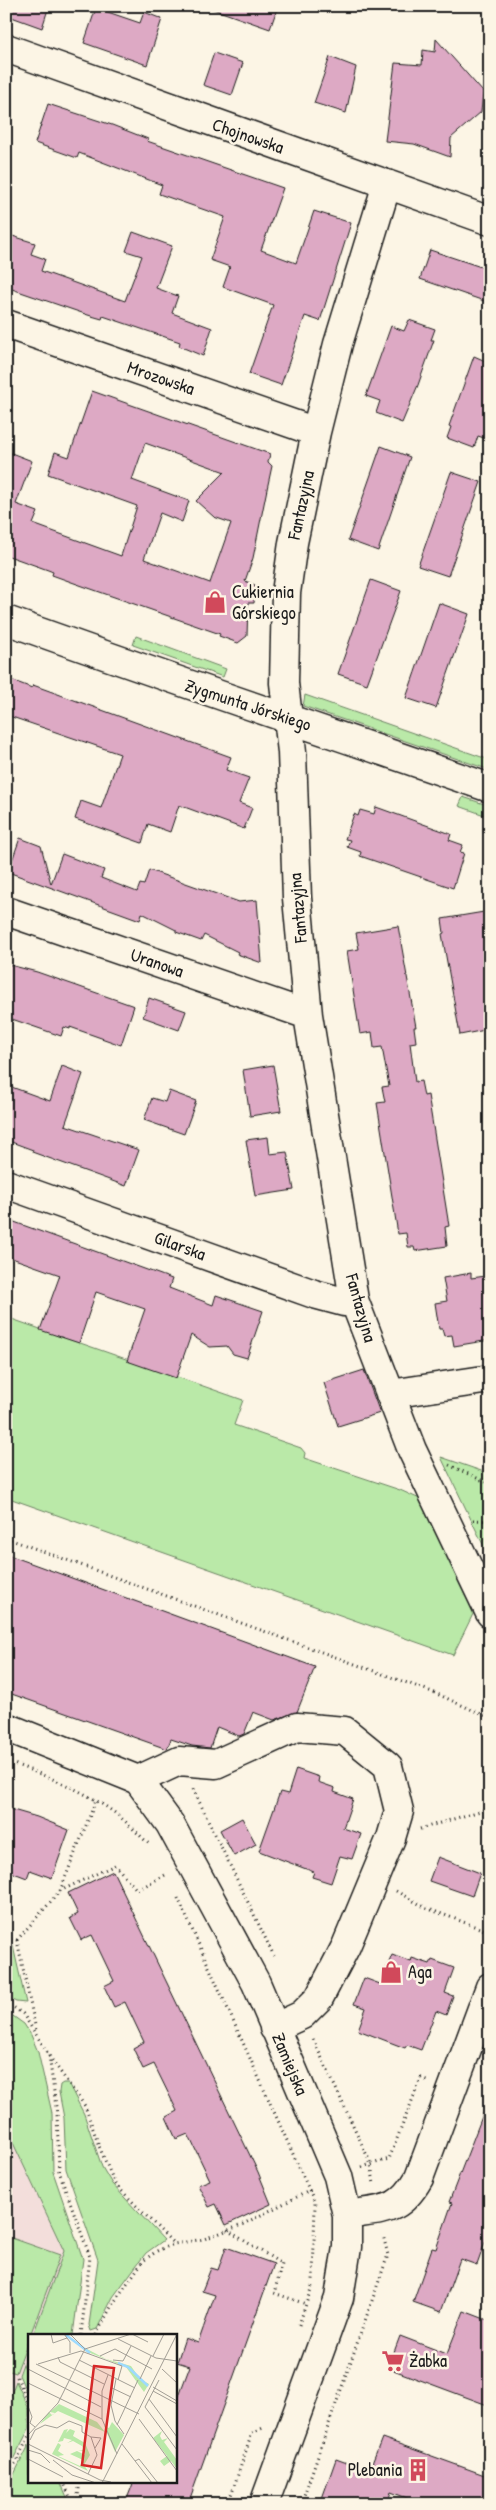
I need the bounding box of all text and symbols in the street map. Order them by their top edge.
street label: Chojnowska [209,112,287,159]
street label: Mrozowska [124,354,198,401]
street label: Fantazyjna [281,468,320,543]
place label: Cukiernia Górskiego [232,579,296,625]
shop icon: Cukiernia Górskiego [202,589,228,615]
street label: Zygmunta Jórskiego [182,672,315,737]
street label: Fantazyjna [282,872,313,945]
street label: Uranowa [127,942,187,983]
street label: Gilarska [151,1225,209,1266]
street label: Fantazyjna [340,1270,383,1345]
shop icon: Aga [378,1959,404,1985]
place label: Aga [408,1959,432,1984]
street label: Zamiejska [266,2029,315,2099]
inset map [28,2334,176,2482]
supermarket icon: Żabka [380,2348,406,2374]
place label: Żabka [409,2348,447,2373]
place label: Plebania [348,2457,402,2482]
building icon: Plebania [405,2457,431,2483]

